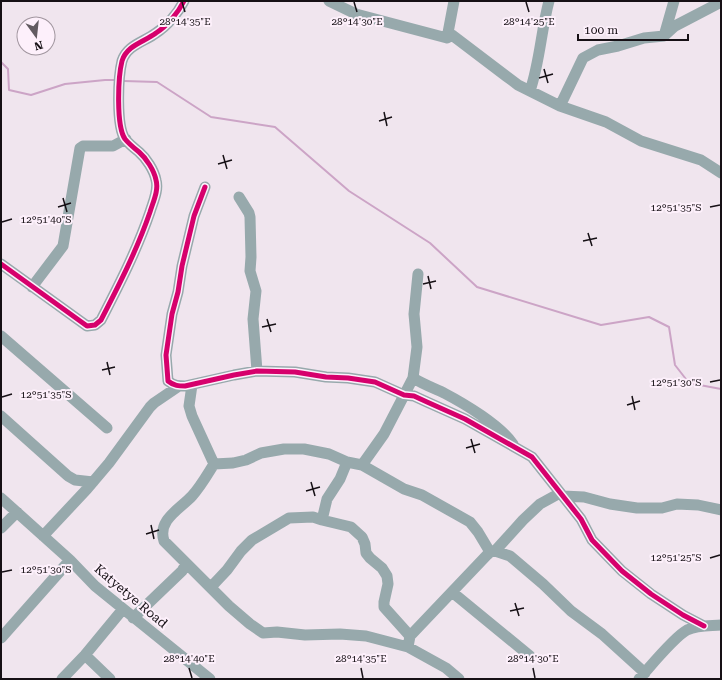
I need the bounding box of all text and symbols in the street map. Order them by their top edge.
north arrow [16,16,56,56]
text: 28°14'35"E [159,16,211,27]
text: 28°14'30"E [331,16,383,27]
text: 28°14'25"E [503,16,555,27]
scale bar [578,16,688,42]
text: 100 m [584,23,618,37]
text: N [32,38,44,53]
text: 12°51'35"S [651,202,701,213]
text: 12°51'40"S [21,214,71,225]
text: 12°51'30"S [651,377,701,388]
text: 12°51'35"S [21,389,71,400]
text: 12°51'25"S [651,552,701,563]
street label: Katyetye Road [92,561,171,631]
text: 12°51'30"S [21,564,71,575]
text: 28°14'40"E [163,653,215,664]
text: 28°14'35"E [335,653,387,664]
text: 28°14'30"E [507,653,559,664]

